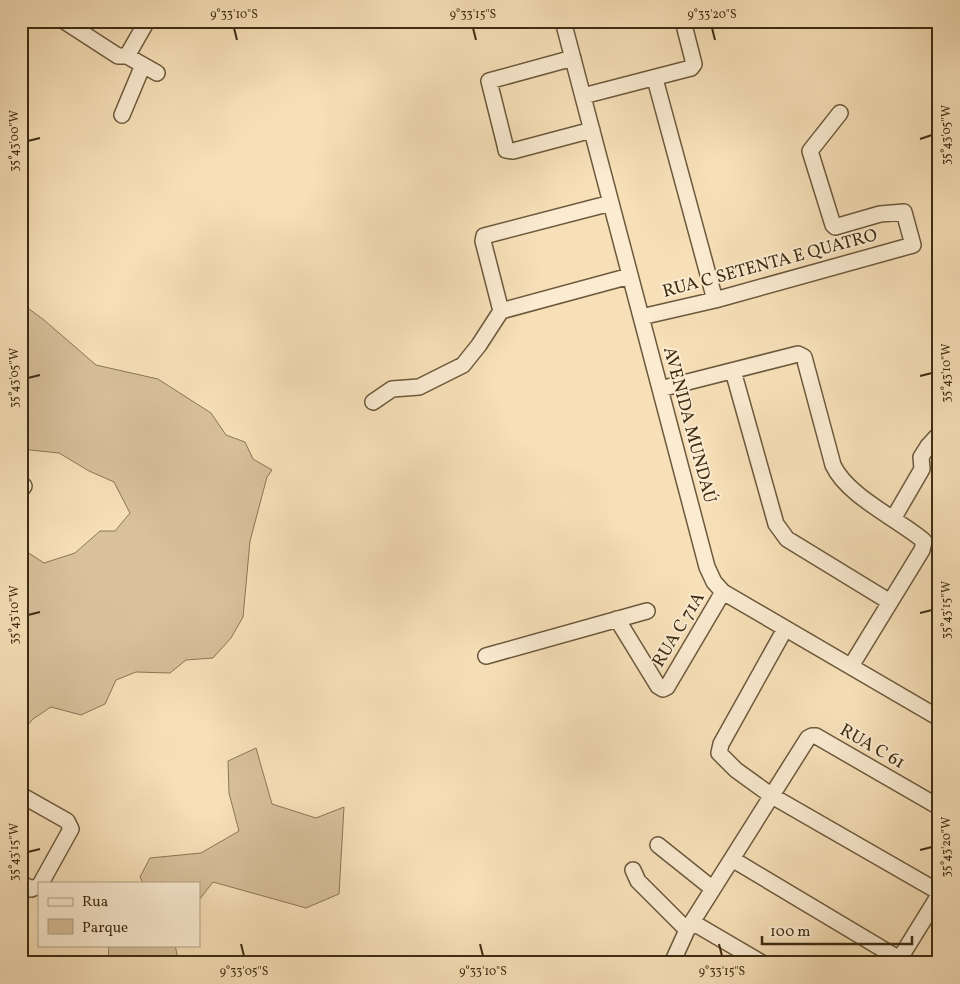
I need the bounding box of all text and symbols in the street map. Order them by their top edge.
text: 9°33'10"S [210,7,258,23]
text: 9°33'15"S [450,7,496,23]
text: 9°33'20"S [687,7,737,23]
text: 35°43'05"W [939,105,955,165]
text: 35°43'00"W [7,110,23,172]
street label: RUA C SETENTA E QUATRO [660,223,880,305]
text: 35°43'10"W [939,343,955,403]
street label: AVENIDA MUNDAÚ [656,344,722,506]
text: 35°43'05"W [7,348,23,408]
text: 35°43'15"W [939,581,955,639]
text: 35°43'10"W [7,585,23,645]
street label: RUA C 71A [647,587,711,672]
street label: RUA C 61 [835,718,909,776]
text: 35°43'20"W [939,817,955,877]
text: 35°43'15"W [7,823,23,881]
legend [38,882,200,946]
text: Rua [82,892,108,913]
scale bar [762,914,912,946]
text: Parque [82,918,128,939]
text: 100 m [770,922,810,943]
text: 9°33'05"S [220,964,268,980]
text: 9°33'10"S [459,964,507,980]
text: 9°33'15"S [699,964,745,980]

